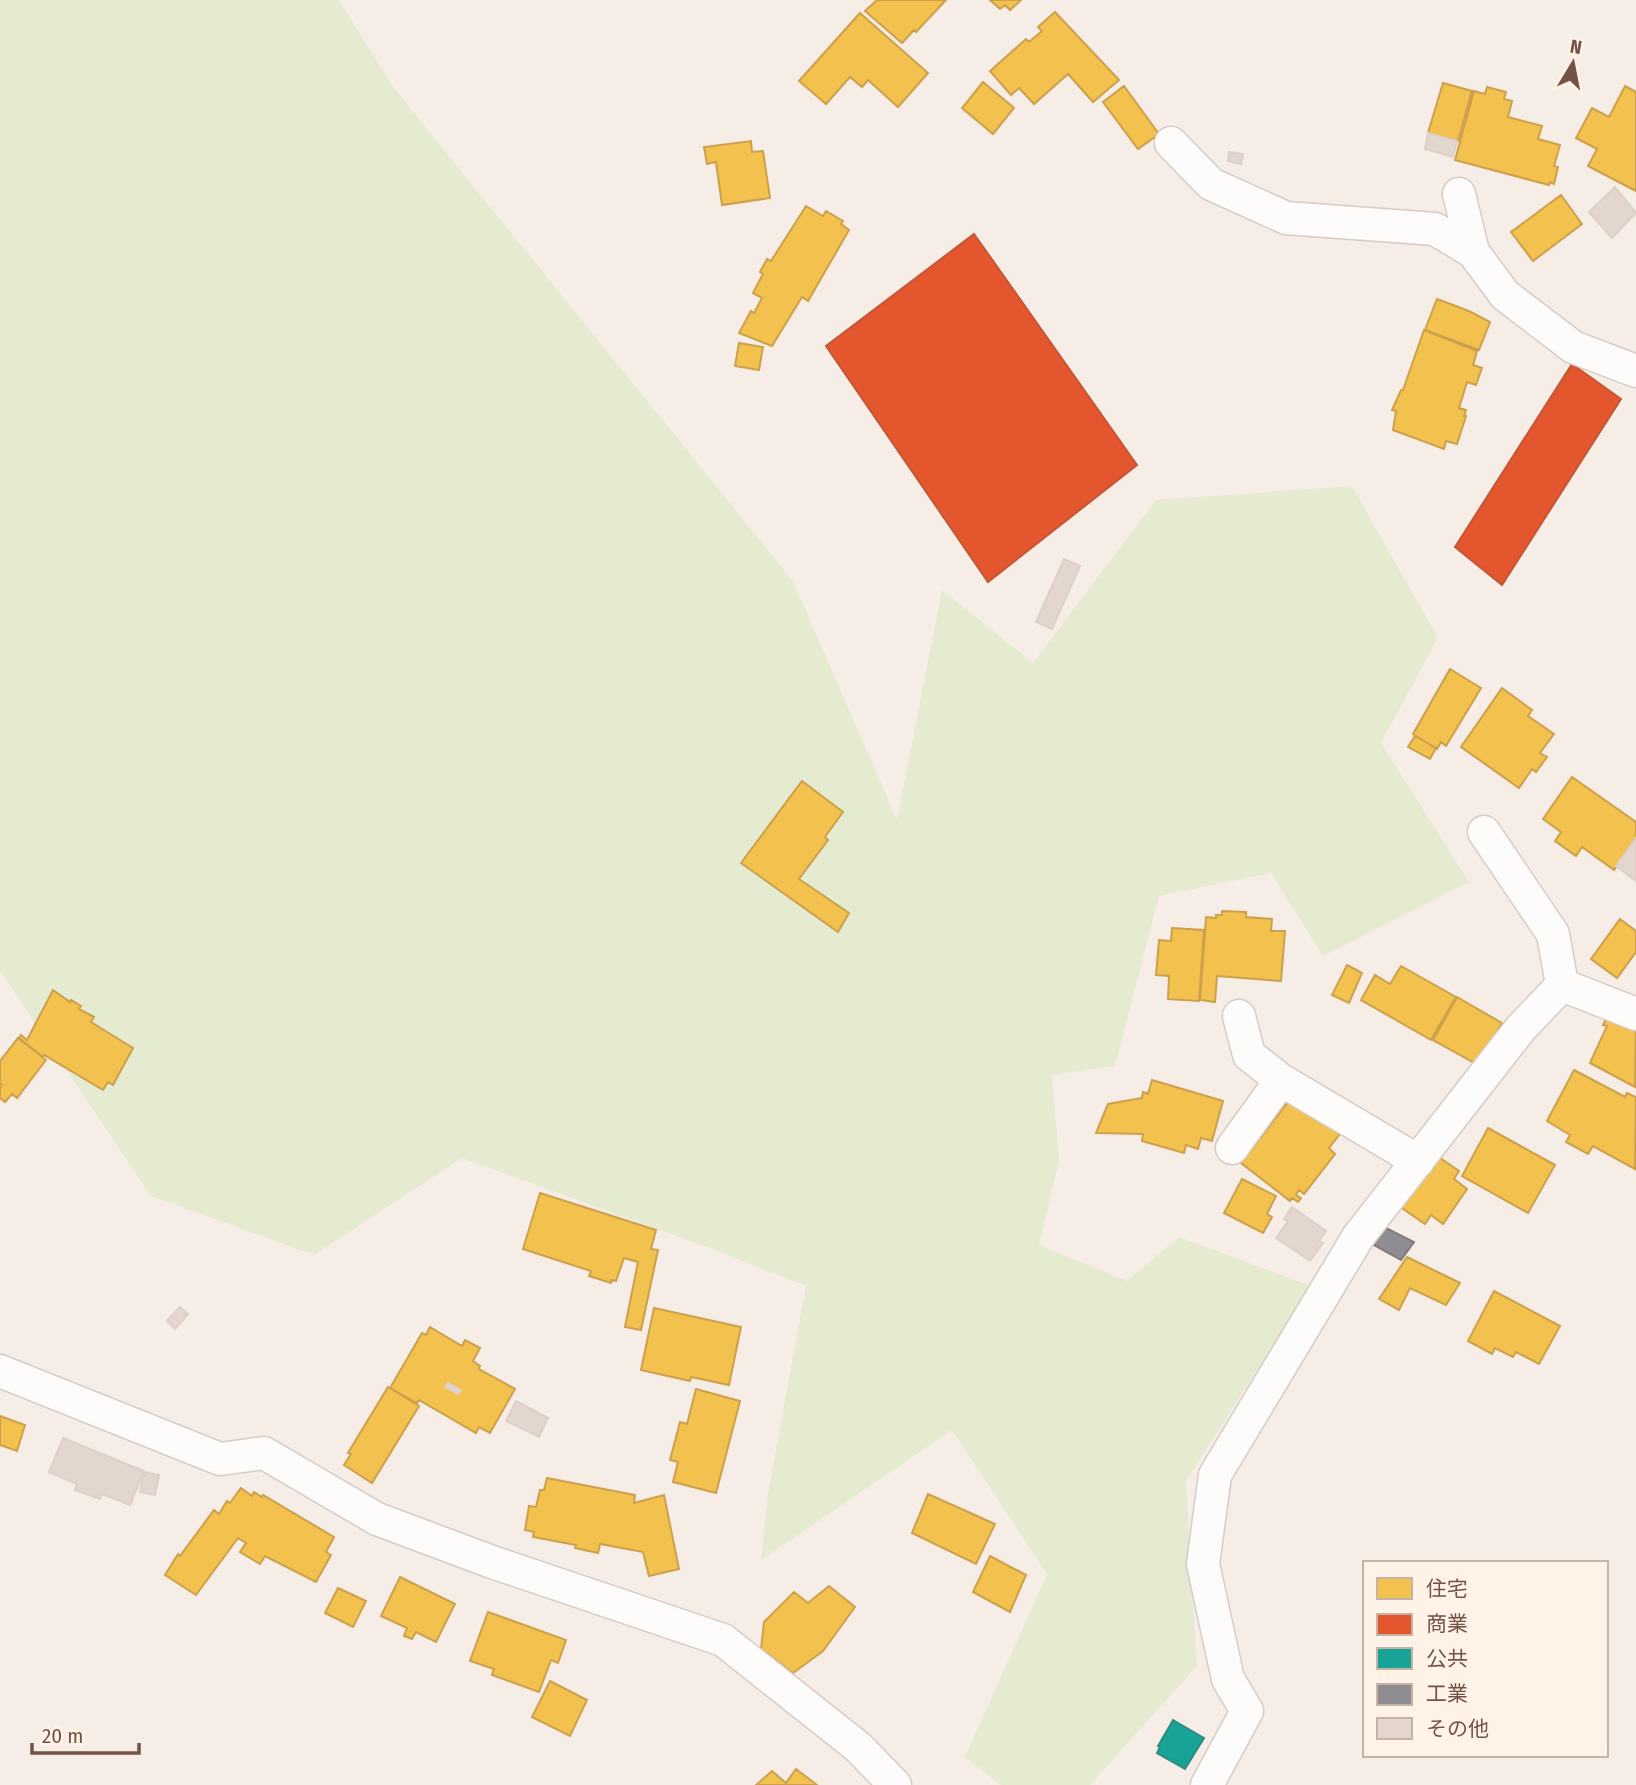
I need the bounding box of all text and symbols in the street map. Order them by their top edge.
north arrow [1538,28,1608,98]
text: N [1568,34,1583,59]
legend [1363,1561,1608,1757]
text: 住宅 [1426,1576,1468,1602]
text: 商業 [1426,1611,1468,1637]
text: 公共 [1426,1646,1468,1672]
text: 工業 [1426,1681,1468,1707]
scale bar [32,1712,138,1756]
text: その他 [1426,1716,1489,1742]
text: 20 m [42,1723,83,1749]

